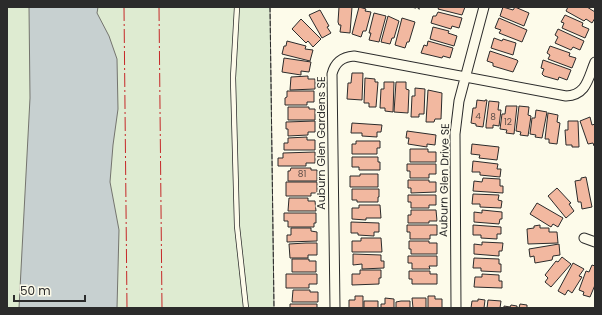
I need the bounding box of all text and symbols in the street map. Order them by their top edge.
street label: Auburn Glen Gardens SE [313,76,329,210]
house number: 4 [475,110,481,122]
house number: 8 [490,111,496,123]
house number: 12 [504,116,512,128]
street label: Auburn Glen Drive SE [435,123,453,237]
house number: 81 [298,168,306,180]
scale bar [14,277,85,303]
text: 50 m [20,282,51,299]

